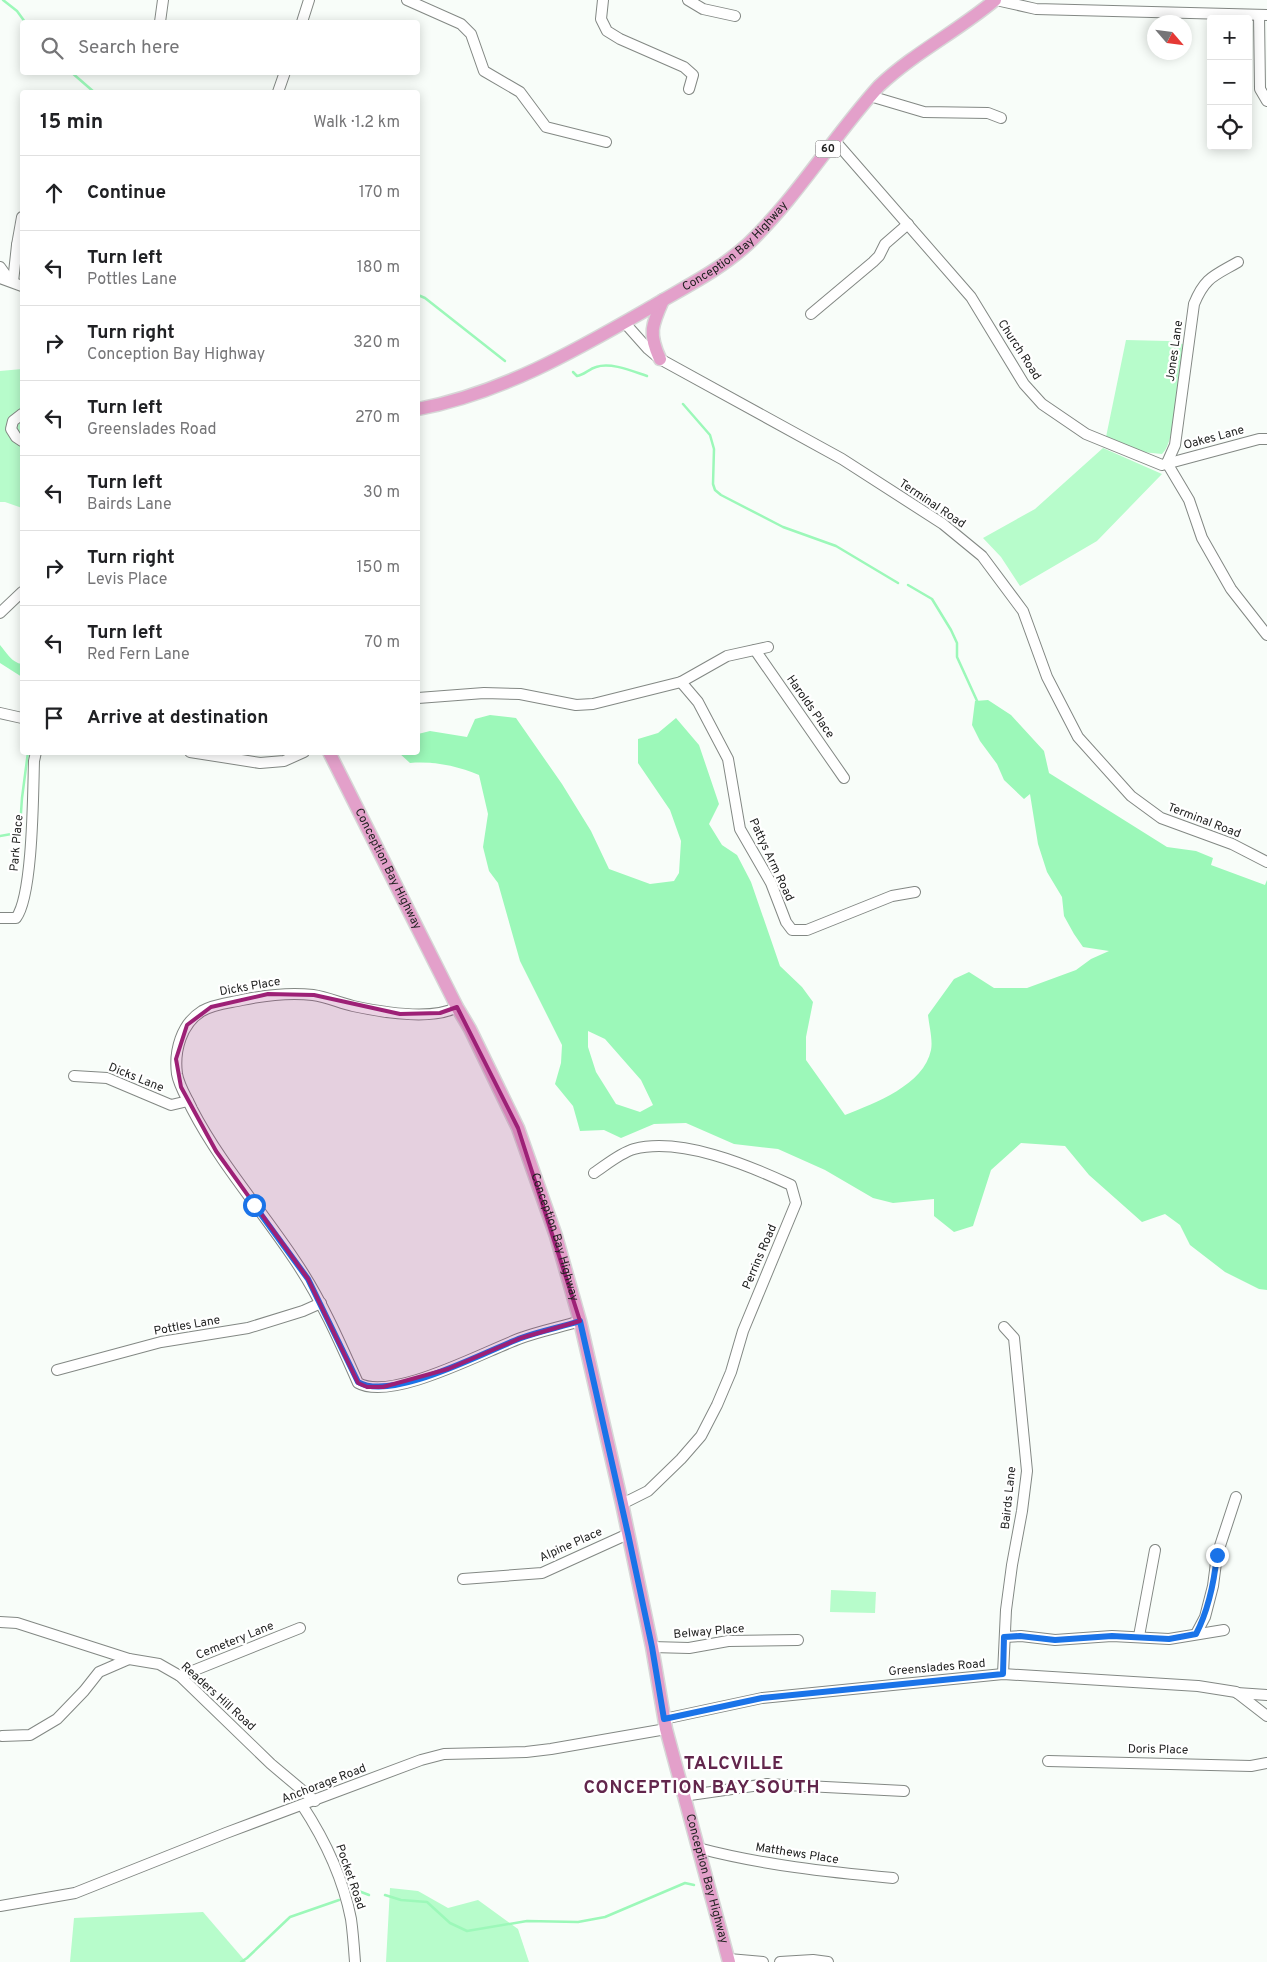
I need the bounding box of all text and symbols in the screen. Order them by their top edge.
north arrow [1147,15,1192,60]
map controls [1207,15,1252,150]
button: + [1207,15,1252,60]
search box [20,20,420,75]
icon: search [38,34,66,62]
text: Search here [78,36,180,60]
button: − [1207,60,1252,105]
button: locate [1207,105,1252,150]
text: 15 min [40,109,103,136]
text: Walk · 1.2 km [313,113,400,133]
road number: 60 [816,140,840,158]
icon: ahead [40,179,68,207]
text: Continue [87,181,166,205]
text: 170 m [359,183,400,203]
street label: Conception Bay Highway [679,198,792,295]
text: Turn left [87,246,163,270]
icon: left [40,254,68,282]
text: 180 m [357,258,400,278]
text: Pottles Lane [87,270,177,290]
street label: Church Road [993,317,1045,383]
street label: Jones Lane [1163,319,1187,383]
text: Turn right [87,321,175,345]
icon: right [40,329,68,357]
text: 320 m [353,333,400,353]
text: Conception Bay Highway [87,345,265,365]
text: Turn left [87,396,163,420]
icon: left [40,404,68,432]
text: 270 m [355,408,400,428]
text: Greenslades Road [87,420,217,440]
street label: Oakes Lane [1182,422,1246,454]
text: Turn left [87,471,163,495]
street label: Terminal Road [896,476,968,532]
icon: left [40,479,68,507]
text: 30 m [363,483,400,503]
text: Bairds Lane [87,495,172,515]
text: Turn right [87,546,175,570]
icon: right [40,554,68,582]
text: 150 m [357,558,400,578]
text: Levis Place [87,570,167,590]
text: Turn left [87,621,163,645]
icon: left [40,629,68,657]
text: 70 m [365,633,400,653]
text: Red Fern Lane [87,645,190,665]
street label: Harolds Place [782,672,838,742]
icon: arrive [40,704,68,732]
text: Arrive at destination [87,706,268,730]
street label: Terminal Road [1165,800,1243,842]
street label: Conception Bay Highway [351,806,425,932]
street label: Park Place [7,814,27,872]
street label: Pattys Arm Road [745,816,797,904]
street label: Dicks Place [218,974,282,1000]
street label: Dicks Lane [106,1060,166,1096]
street label: Conception Bay Highway [526,1171,582,1303]
route start [243,1194,266,1217]
street label: Perrins Road [739,1222,781,1292]
street label: Pottles Lane [152,1312,222,1340]
street label: Bairds Lane [998,1466,1020,1530]
street label: Alpine Place [537,1524,605,1566]
route end [1206,1544,1229,1567]
street label: Cemetery Lane [194,1618,276,1664]
street label: Belway Place [673,1621,745,1643]
street label: Greenslades Road [888,1656,986,1680]
street label: Readers Hill Road [177,1659,259,1735]
street label: Doris Place [1128,1741,1188,1759]
district label: TALCVILLE [684,1753,784,1776]
street label: Anchorage Road [279,1761,369,1807]
district label: CONCEPTION BAY SOUTH [583,1777,821,1800]
street label: Conception Bay Highway [681,1812,732,1946]
street label: Matthews Place [754,1840,840,1868]
street label: Pocket Road [331,1842,369,1912]

